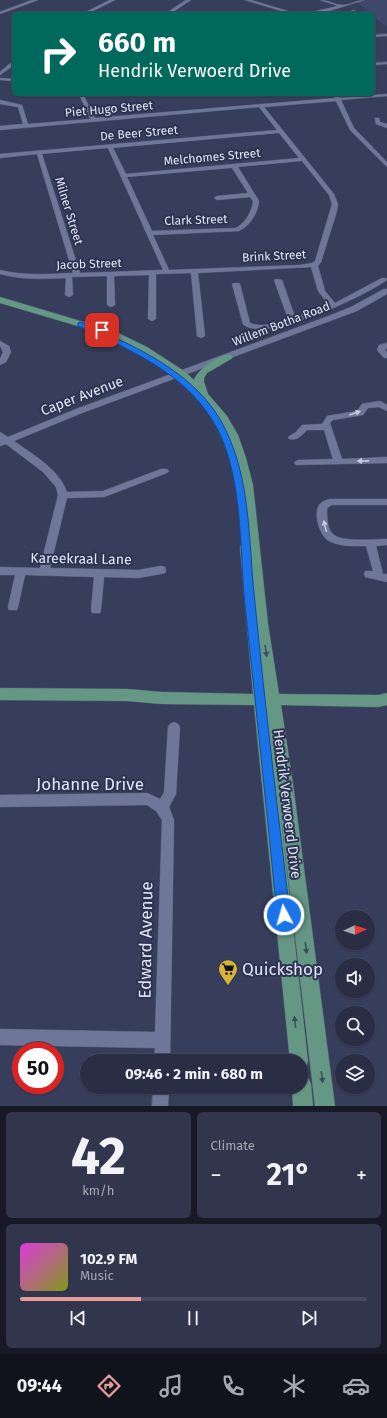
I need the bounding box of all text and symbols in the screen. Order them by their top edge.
text: 660 m [98,26,176,59]
icon: right [32,28,84,80]
text: Hendrik Verwoerd Drive [98,60,291,82]
street label: Piet Hugo Street [64,98,154,120]
street label: De Beer Street [99,123,179,143]
street label: Melchomes Street [163,146,262,168]
street label: Milner Street [52,175,86,247]
street label: Clark Street [164,212,228,228]
street label: Brink Street [242,247,307,265]
street label: Jacob Street [56,256,123,272]
street label: Willem Botha Road [230,299,332,349]
pin [85,313,119,347]
icon: arrive [91,319,113,341]
street label: Caper Avenue [38,373,126,419]
one-way arrow [349,410,361,416]
one-way arrow [356,458,369,464]
one-way arrow [322,520,328,532]
street label: Kareekraal Lane [30,550,132,568]
one-way arrow [263,645,269,657]
street label: Hendrik Verwoerd Drive [269,728,305,880]
street label: Johanne Drive [36,774,144,795]
street label: Edward Avenue [134,881,158,999]
position arrow [263,894,305,936]
north arrow [335,910,375,950]
map controls [335,910,375,1094]
one-way arrow [302,942,309,954]
supermarket icon: Quickshop [217,958,239,986]
button: sound [335,958,375,998]
place label: Quickshop [242,959,323,980]
button: search [335,1006,375,1046]
one-way arrow [291,1016,298,1028]
speed limit sign: 50 [12,1042,64,1094]
button: layers [335,1054,375,1094]
text: 09:46 · 2 min · 680 m [125,1065,263,1083]
one-way arrow [318,1071,325,1083]
text: 42 [71,1125,126,1188]
text: Climate [211,1138,255,1153]
text: 21° [267,1157,311,1193]
text: − [211,1162,222,1189]
text: + [356,1162,367,1189]
text: km/h [82,1183,114,1198]
text: 102.9 FM [80,1250,137,1268]
text: Music [80,1268,114,1283]
icon: previous [67,1307,89,1329]
icon: pause [182,1307,204,1329]
icon: next [298,1307,320,1329]
icon: directions [95,1372,123,1400]
icon: music [157,1372,185,1400]
icon: phone [219,1372,247,1400]
icon: climate [280,1372,308,1400]
icon: car [342,1372,370,1400]
text: 09:44 [17,1375,62,1397]

